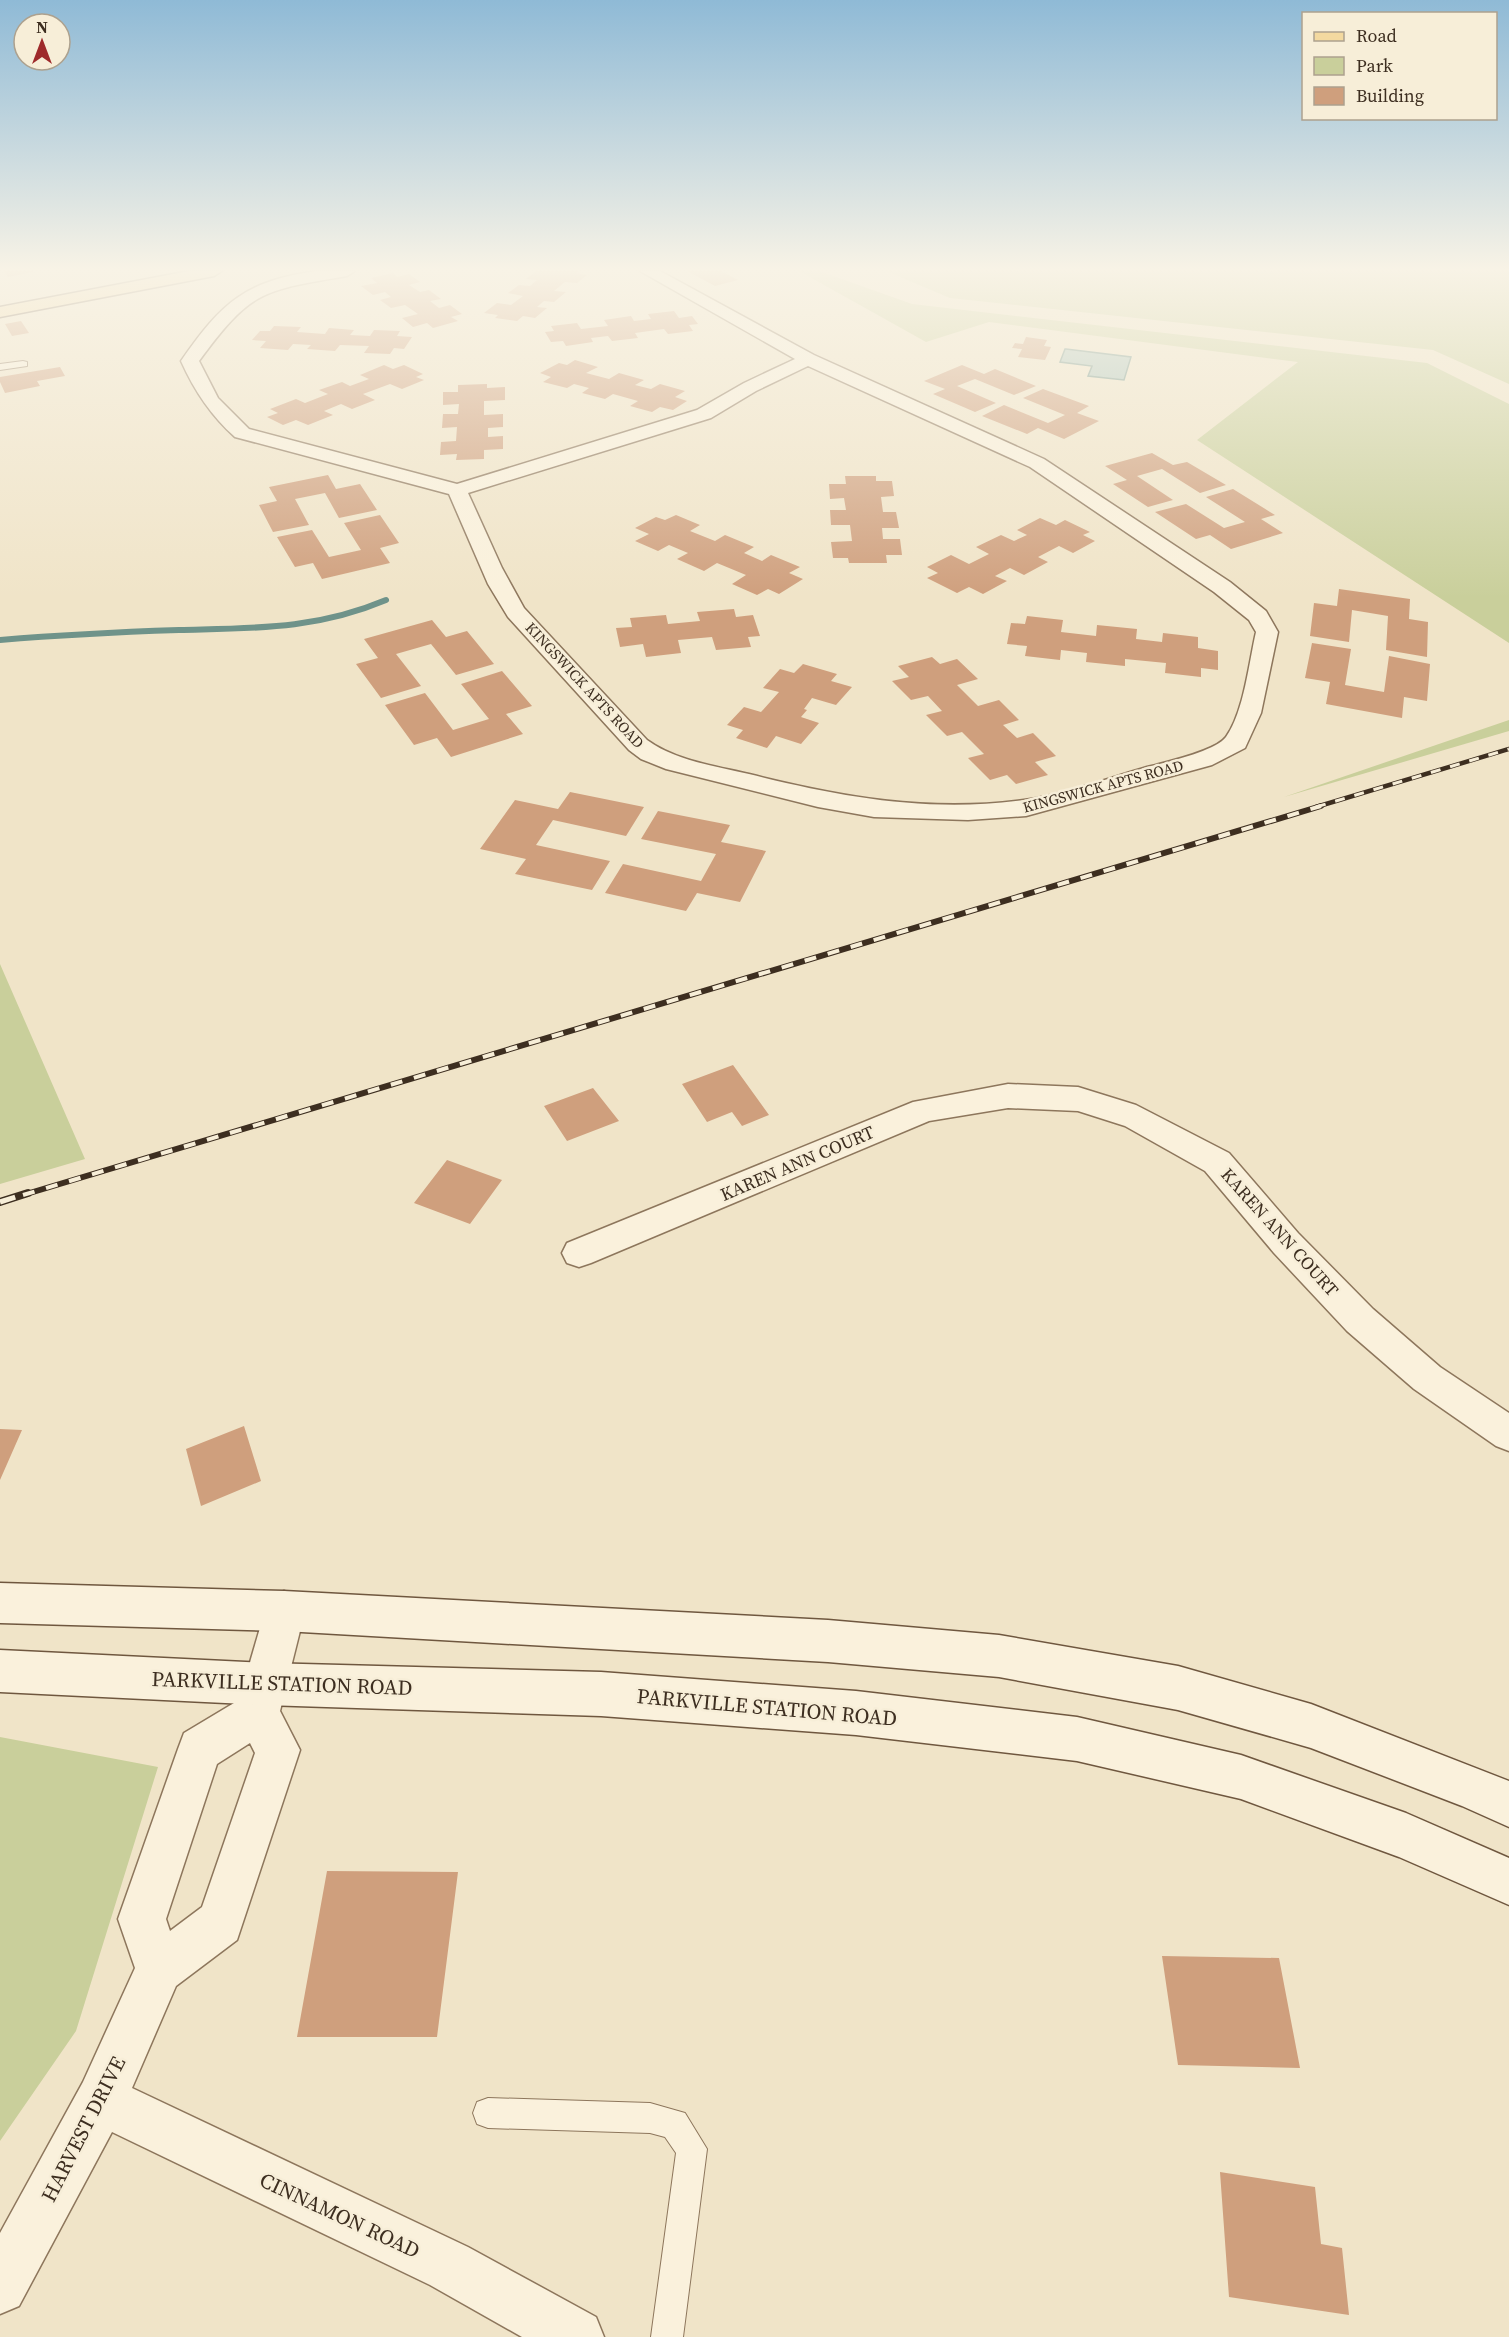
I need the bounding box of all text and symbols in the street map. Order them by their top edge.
north arrow [12,12,72,72]
legend [1302,12,1497,120]
text: N [36,16,48,38]
text: Road [1356,23,1397,48]
text: Park [1356,53,1393,78]
text: Building [1356,83,1424,108]
street label: KINGSWICK APTS ROAD [521,617,649,753]
street label: KINGSWICK APTS ROAD [1020,754,1186,818]
street label: KAREN ANN COURT [716,1119,878,1207]
street label: KAREN ANN COURT [1216,1162,1345,1302]
street label: PARKVILLE STATION ROAD [151,1664,413,1702]
street label: PARKVILLE STATION ROAD [636,1681,898,1733]
street label: HARVEST DRIVE [34,2051,132,2207]
street label: CINNAMON ROAD [255,2165,425,2265]

